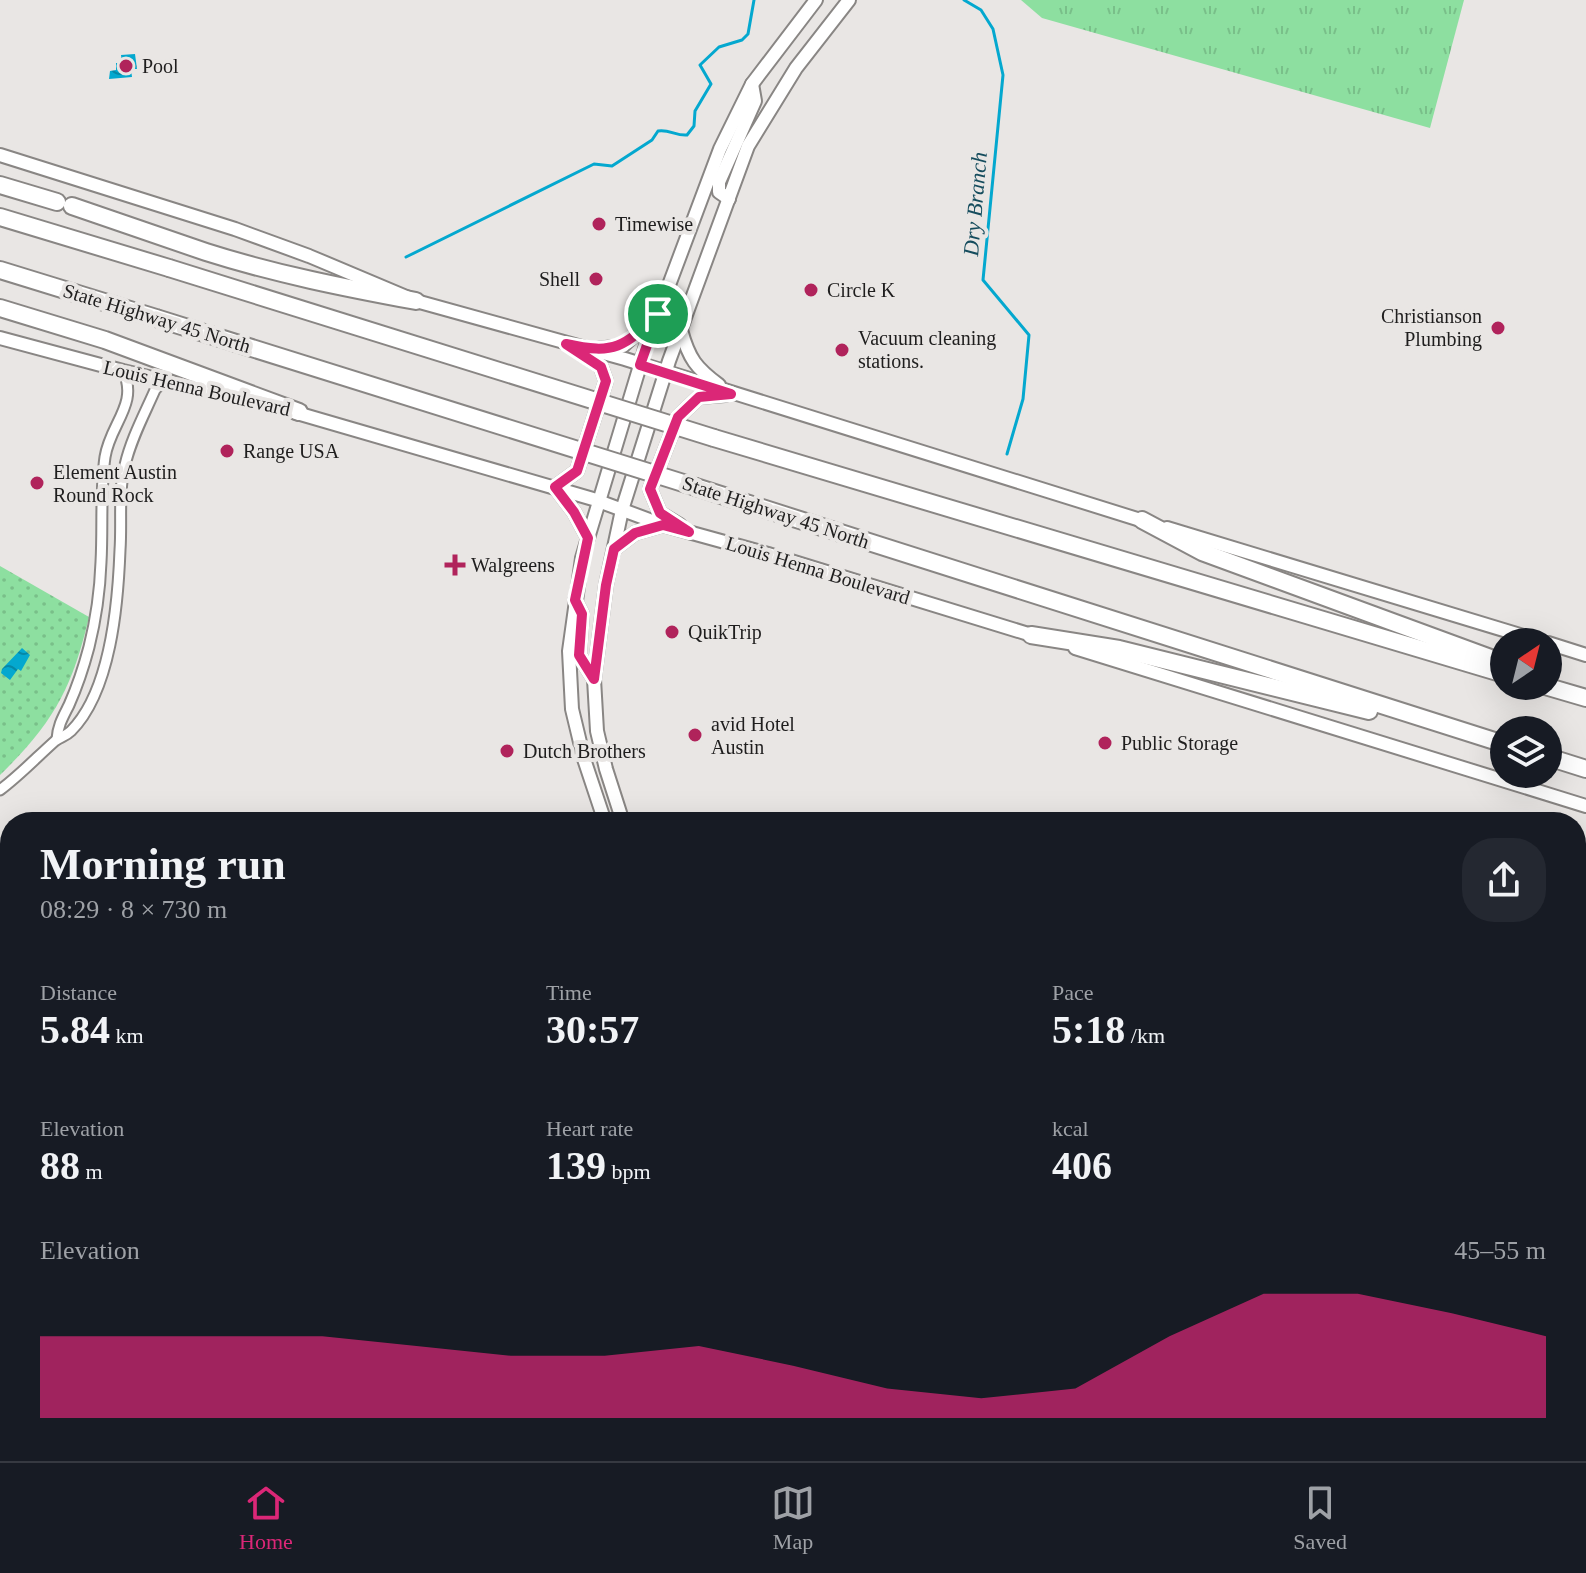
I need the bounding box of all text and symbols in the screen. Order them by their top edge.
place label: Pool [142,55,179,77]
marker: Pool [117,57,135,75]
water label: Dry Branch [958,151,992,258]
place label: Timewise [615,213,693,235]
marker: Timewise [590,215,608,233]
place label: Shell [539,268,580,290]
marker: Shell [587,270,605,288]
street label: State Highway 45 North [60,279,253,358]
place label: Circle K [827,279,896,301]
pin [624,280,692,348]
marker: Circle K [802,281,820,299]
icon: arrive [636,292,680,336]
place label: Christianson Plumbing [1381,305,1482,351]
marker: Christianson Plumbing [1489,319,1507,337]
place label: Vacuum cleaning stations. [858,327,996,372]
marker: Vacuum cleaning stations. [833,341,851,359]
street label: Louis Henna Boulevard [101,356,293,420]
place label: Range USA [243,440,340,463]
marker: Range USA [218,442,236,460]
place label: Element Austin Round Rock [53,461,177,506]
street label: State Highway 45 North [680,471,872,554]
marker: Element Austin Round Rock [28,474,46,492]
street label: Louis Henna Boulevard [723,532,913,608]
place label: Walgreens [471,554,555,577]
marker: Walgreens [446,556,464,574]
place label: QuikTrip [688,621,762,644]
marker: QuikTrip [663,623,681,641]
north arrow [1490,628,1562,700]
map controls [1490,628,1562,788]
place label: avid Hotel Austin [711,713,795,758]
button: layers [1490,716,1562,788]
marker: avid Hotel Austin [686,726,704,744]
place label: Public Storage [1121,732,1238,755]
marker: Public Storage [1096,734,1114,752]
place label: Dutch Brothers [523,740,646,762]
marker: Dutch Brothers [498,742,516,760]
button: share [1462,838,1546,922]
text: Morning run [40,840,286,889]
text: 08:29 · 8 × 730 m [40,895,227,924]
text: Distance [40,980,117,1005]
text: Time [546,980,592,1005]
text: Pace [1052,980,1094,1005]
text: 5.84 [40,1007,110,1052]
text: 30:57 [546,1007,639,1052]
text: 5:18 [1052,1007,1125,1052]
text: km [110,1023,144,1048]
text: /km [1125,1023,1165,1048]
text: Elevation [40,1116,124,1141]
text: Heart rate [546,1116,633,1141]
text: kcal [1052,1116,1089,1141]
text: 88 [40,1143,80,1188]
text: 139 [546,1143,606,1188]
text: 406 [1052,1143,1112,1188]
text: m [80,1159,103,1184]
text: bpm [606,1159,651,1184]
text: Elevation [40,1236,140,1265]
text: 45–55 m [1454,1236,1546,1265]
tab: Home [239,1481,293,1555]
tab: Map [771,1481,815,1555]
tab: Saved [1293,1481,1347,1555]

